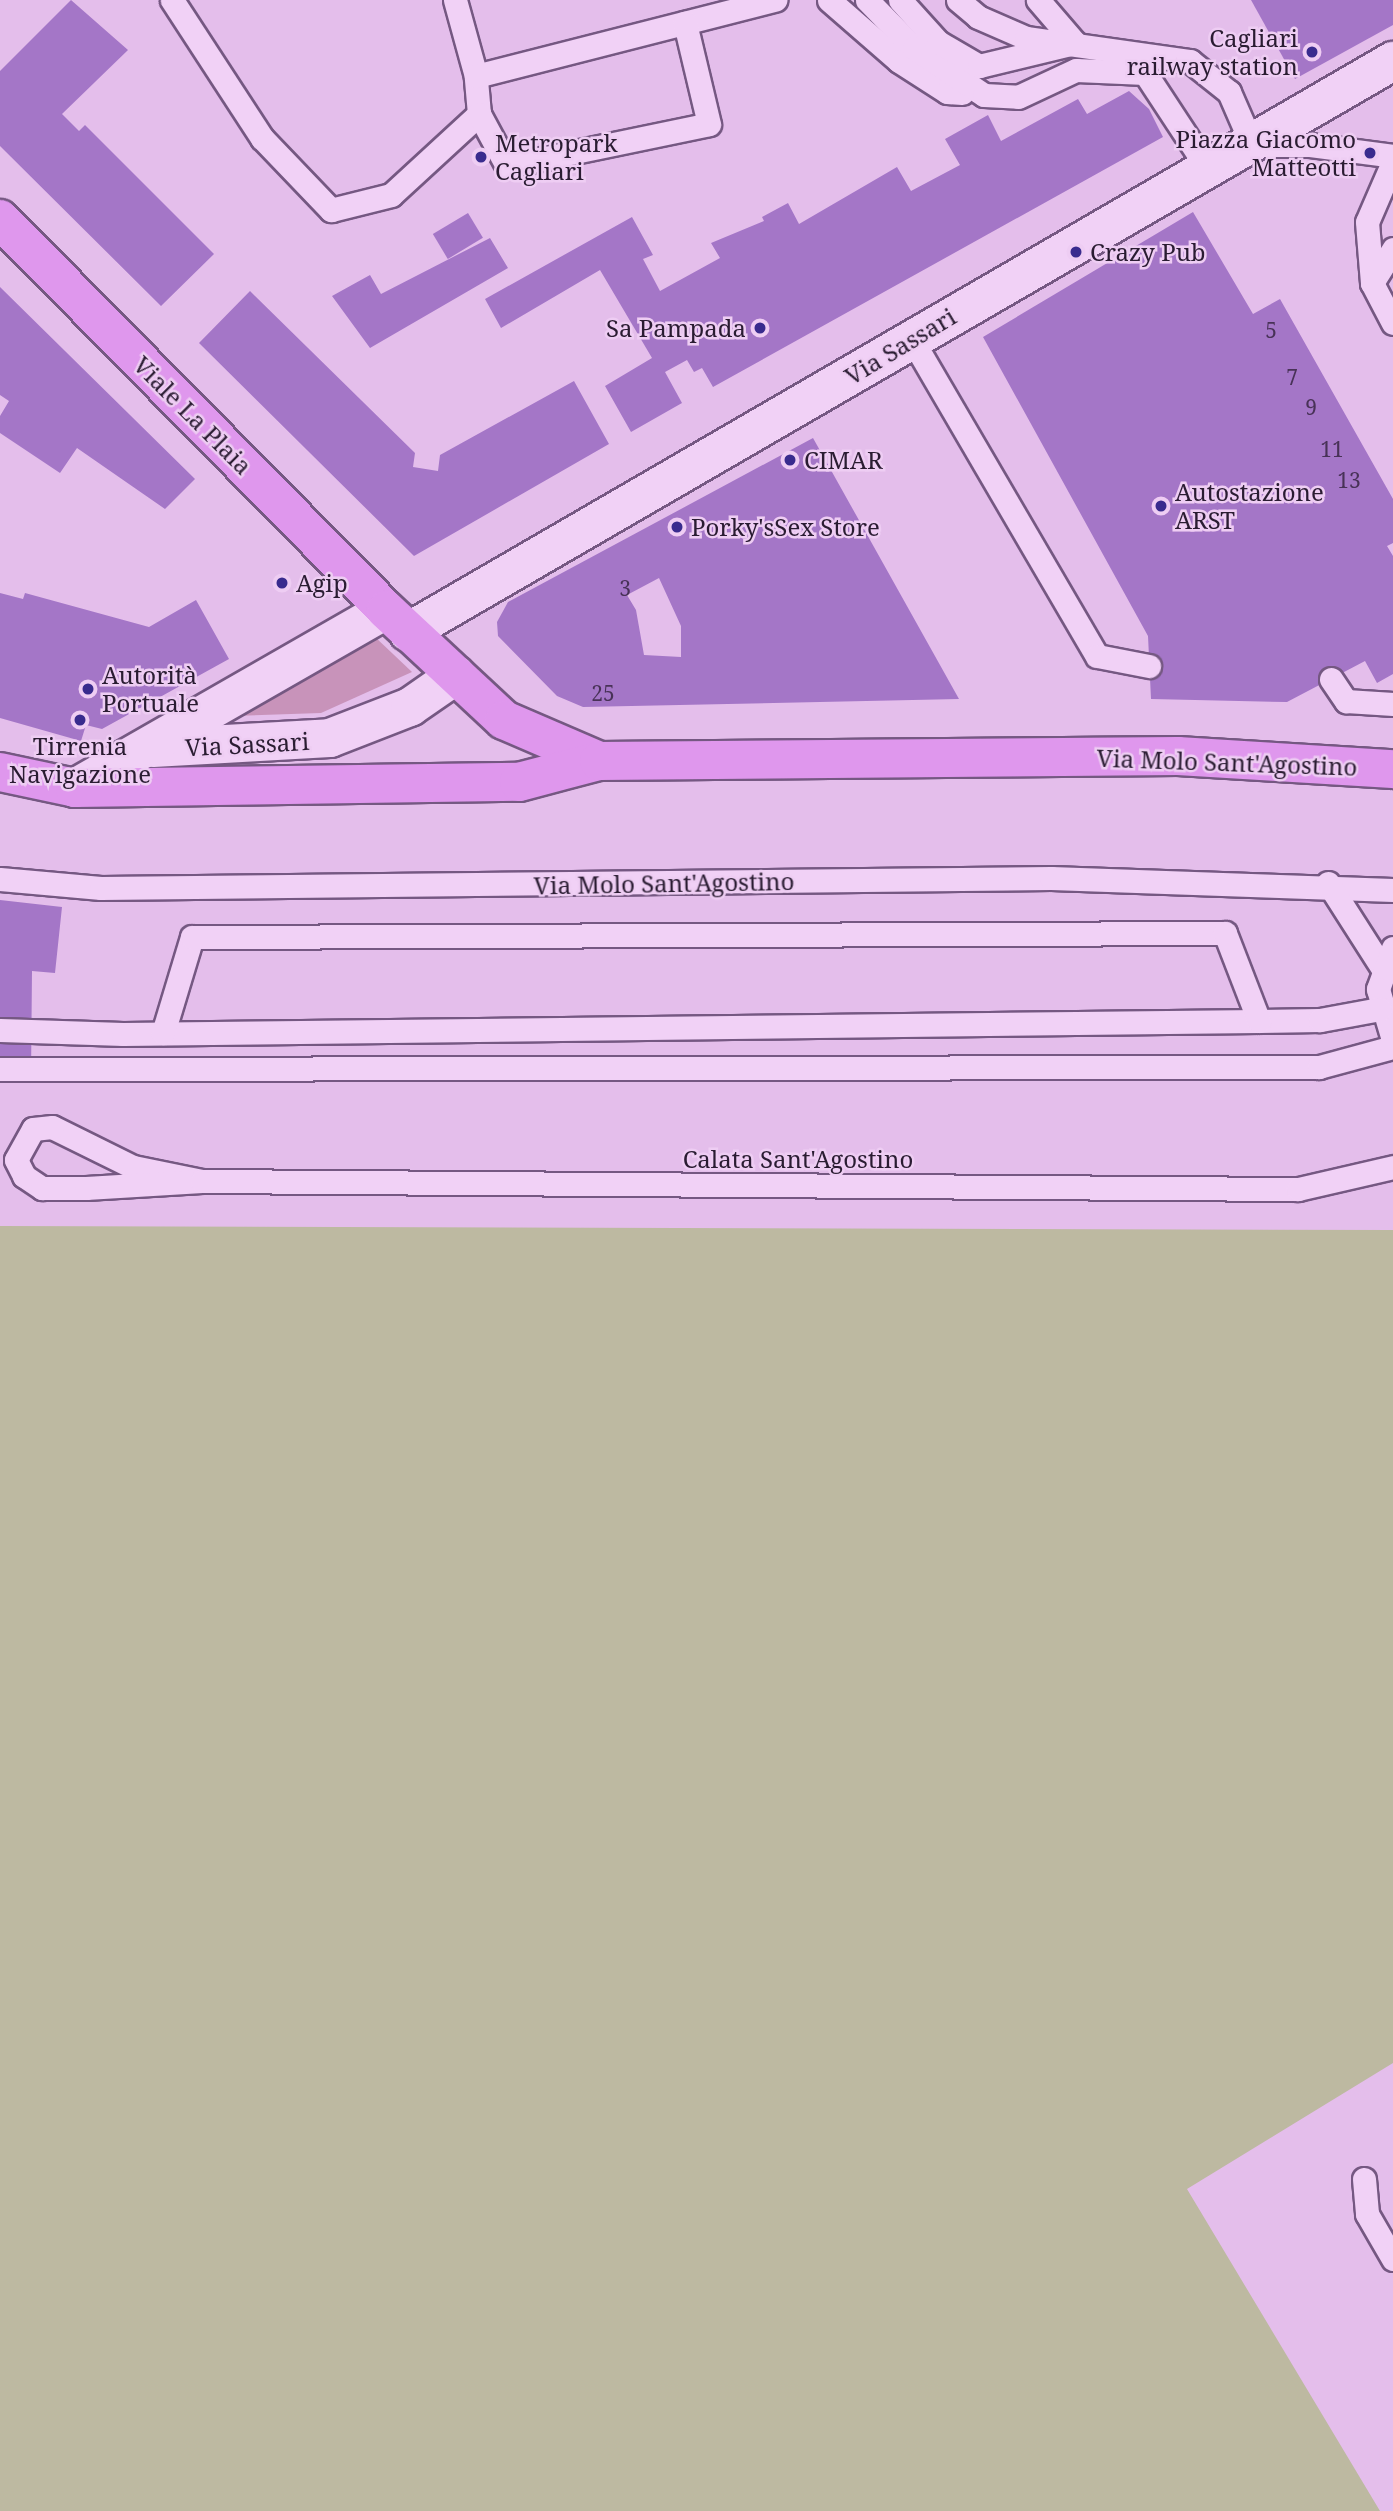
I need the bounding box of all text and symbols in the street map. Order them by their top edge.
place label: Cagliari railway station [1127,24,1298,80]
marker: Cagliari railway station [1304,44,1320,60]
place label: Piazza Giacomo Matteotti [1176,125,1356,181]
place label: Metropark Cagliari [495,129,618,185]
marker: Piazza Giacomo Matteotti [1362,145,1378,161]
marker: Metropark Cagliari [473,149,489,165]
place label: Crazy Pub [1090,238,1206,266]
marker: Crazy Pub [1068,244,1084,260]
street label: Via Sassari [839,302,961,390]
place label: Sa Pampada [606,314,746,342]
house number: 5 [1265,317,1277,343]
marker: Sa Pampada [752,320,768,336]
street label: Viale La Plaia [128,350,258,480]
house number: 7 [1286,364,1298,390]
house number: 9 [1305,394,1317,420]
house number: 11 [1320,436,1344,462]
place label: CIMAR [804,446,883,474]
marker: CIMAR [782,452,798,468]
house number: 13 [1337,467,1361,493]
place label: Autostazione ARST [1175,478,1324,534]
marker: Autostazione ARST [1153,498,1169,514]
place label: Porky'sSex Store [691,513,880,541]
marker: Porky'sSex Store [669,519,685,535]
place label: Agip [296,569,348,597]
marker: Agip [274,575,290,591]
house number: 3 [619,575,631,601]
place label: Autorità Portuale [102,661,199,717]
house number: 25 [591,680,615,706]
marker: Autorità Portuale [80,681,96,697]
marker: Tirrenia Navigazione [72,712,88,728]
street label: Via Sassari [184,726,310,762]
place label: Tirrenia Navigazione [9,732,151,788]
street label: Via Molo Sant'Agostino [1096,743,1358,781]
street label: Via Molo Sant'Agostino [533,866,795,900]
street label: Calata Sant'Agostino [683,1145,913,1173]

